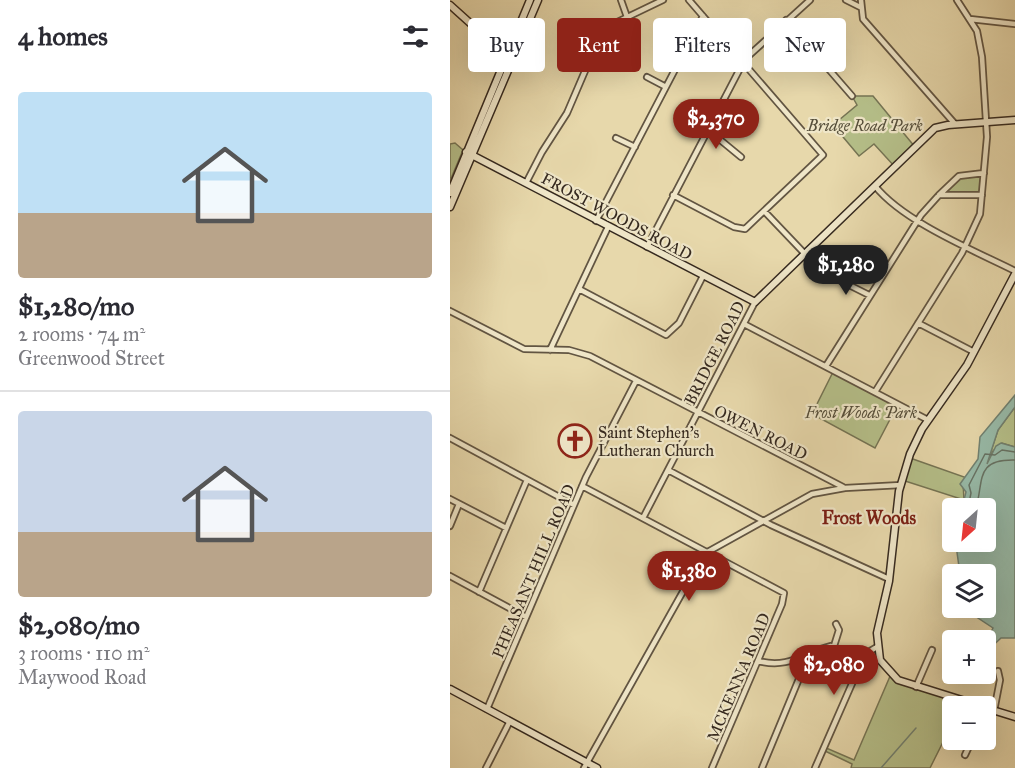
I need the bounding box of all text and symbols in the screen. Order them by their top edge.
chip: Buy [468,18,545,72]
chip: Rent [557,18,641,72]
chip: Filters [653,18,752,72]
chip: New [764,18,846,72]
text: 4 homes [18,20,108,52]
icon: filters [399,20,432,53]
pin: $2,370 [667,99,765,150]
text: $2,370 [687,106,745,130]
park label: Bridge Road Park [806,116,923,135]
icon: home [171,131,279,239]
street label: FROST WOODS ROAD [538,169,695,264]
pin: $1,280 [797,245,895,296]
text: $1,280 [817,252,875,276]
text: $1,280/mo [18,290,134,322]
street label: BRIDGE ROAD [680,298,749,408]
text: 2 rooms · 74 m² [18,322,145,346]
text: Greenwood Street [18,346,165,370]
street label: OWEN ROAD [711,401,810,464]
park label: Frost Woods Park [804,403,917,422]
church icon: Saint Stephen's Lutheran Church [557,423,593,459]
place label: Saint Stephen's Lutheran Church [598,423,714,460]
icon: home [171,450,279,558]
street label: PHEASANT HILL ROAD [488,481,579,661]
north arrow [942,498,996,552]
map controls [942,498,996,750]
district label: Frost Woods [822,507,917,529]
pin: $1,380 [640,551,738,602]
text: $1,380 [661,558,717,582]
button: layers [942,564,996,618]
text: $2,080/mo [18,609,140,641]
street label: MCKENNA ROAD [703,610,774,744]
button: + [942,630,996,684]
text: 3 rooms · 110 m² [18,641,149,665]
pin: $2,080 [785,645,883,696]
text: $2,080 [803,652,865,676]
text: Maywood Road [18,665,147,689]
button: − [942,696,996,750]

